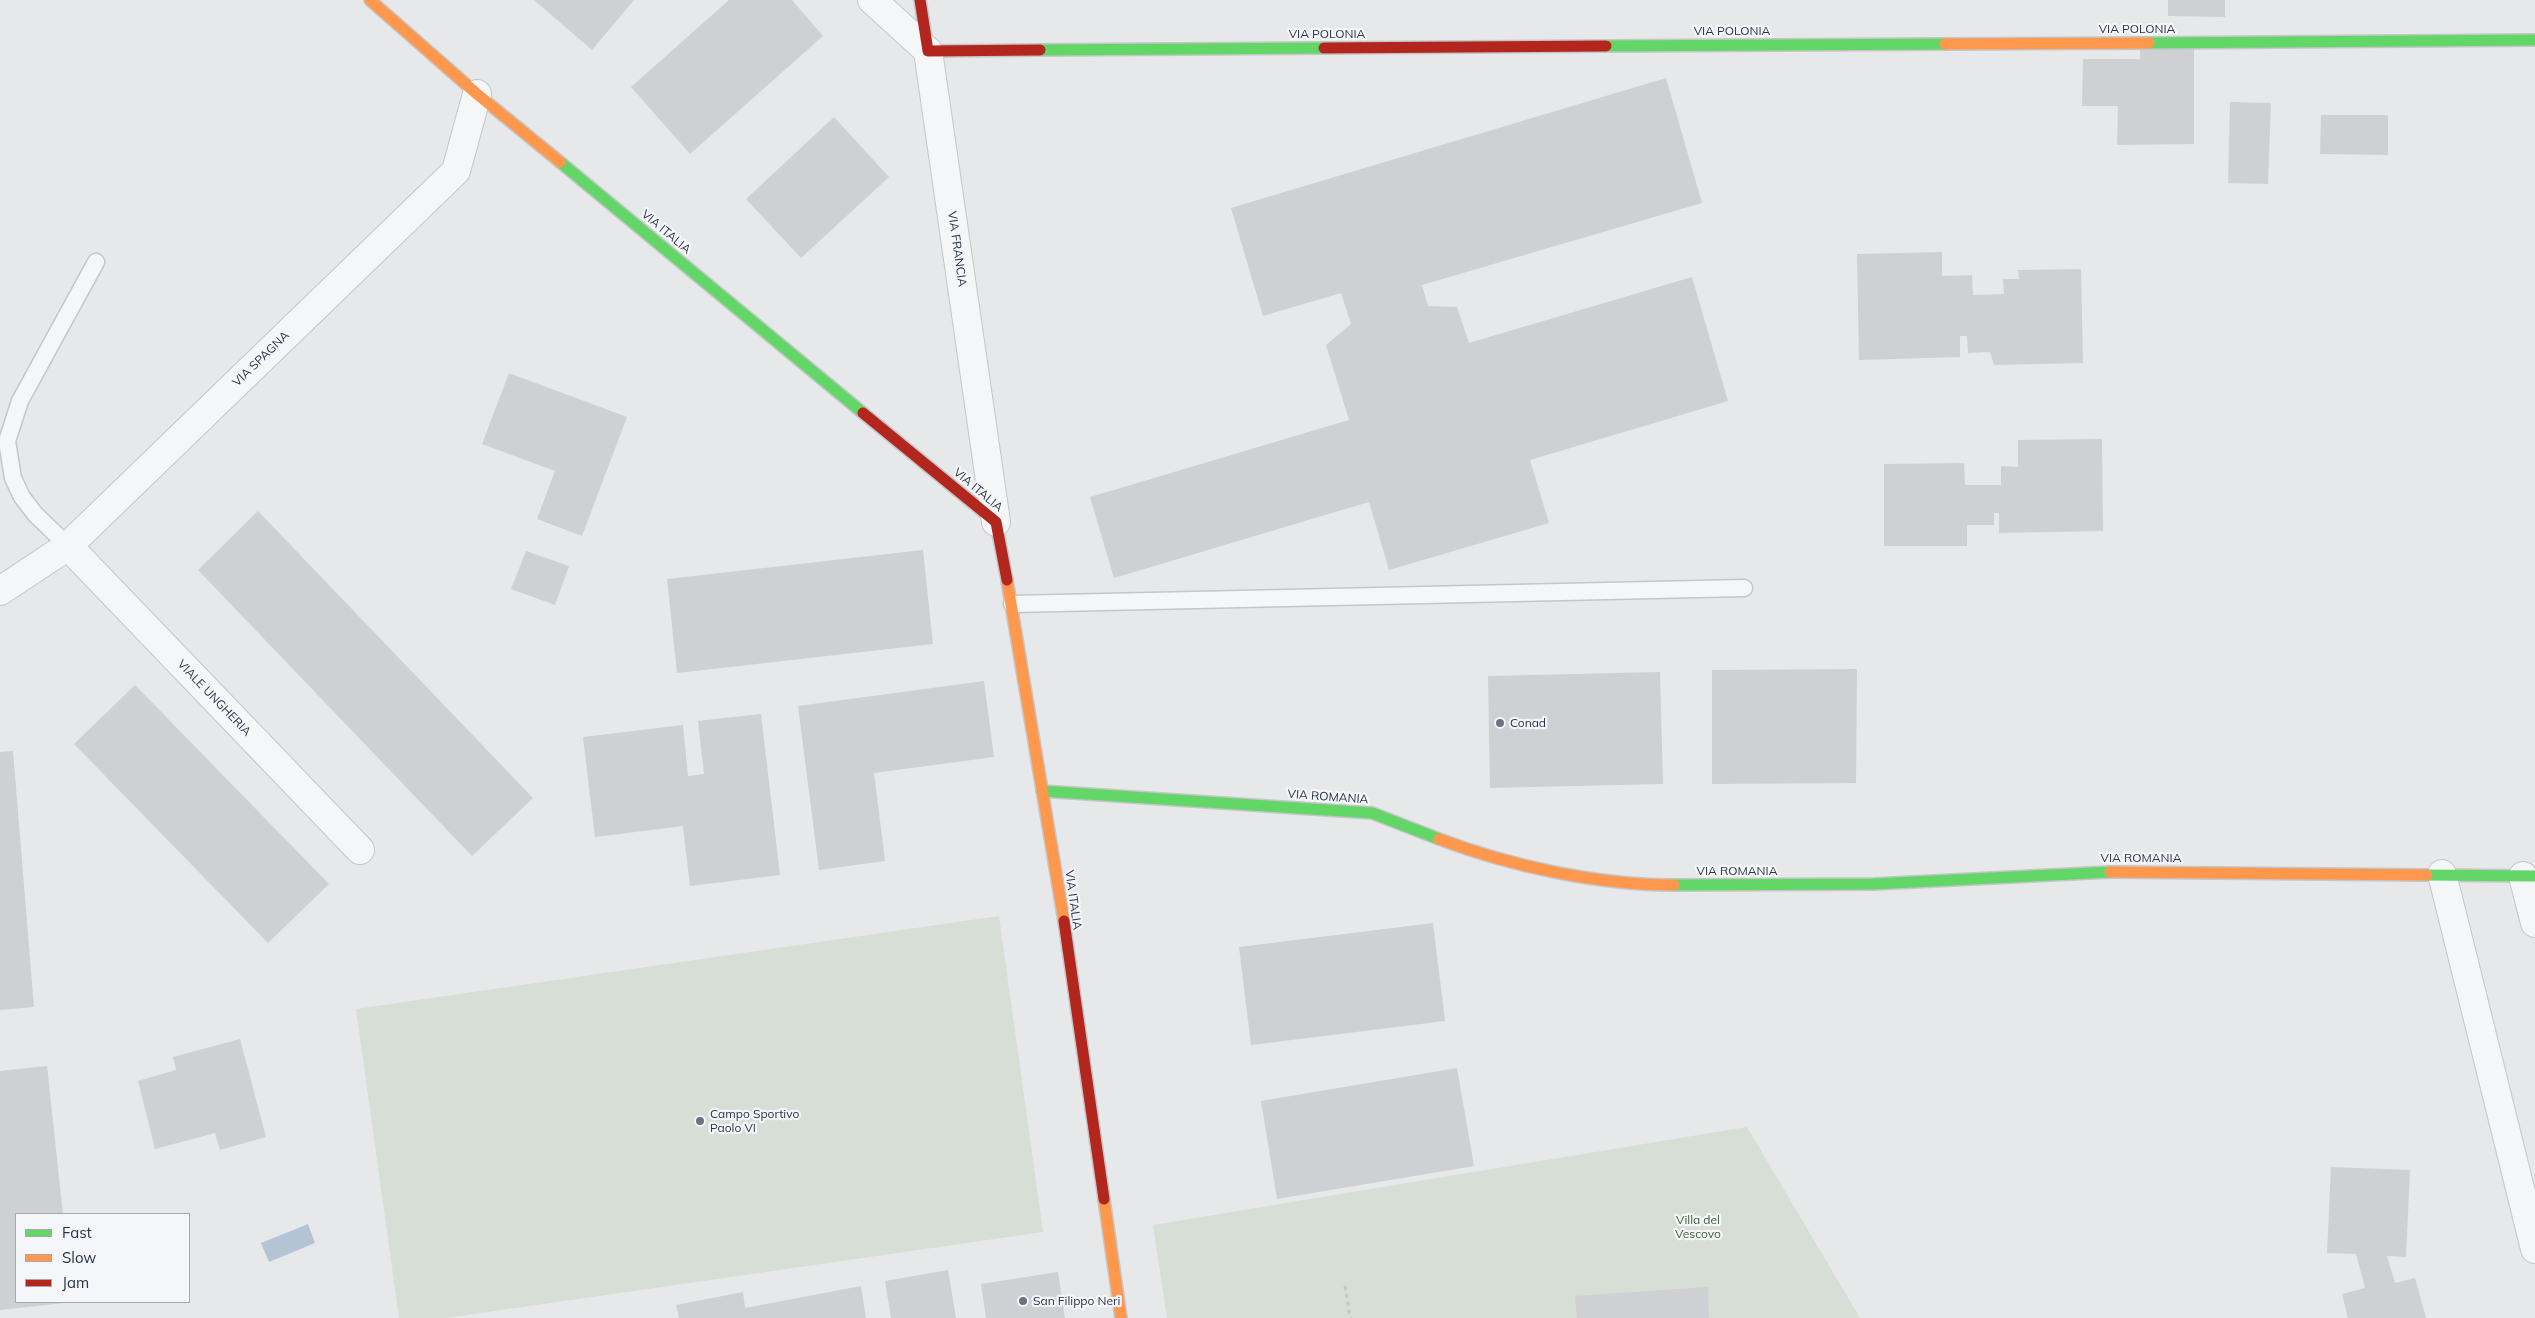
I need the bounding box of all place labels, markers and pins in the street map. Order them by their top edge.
place label: Conad [1510,716,1546,730]
marker: Conad [1494,717,1506,729]
place label: Campo Sportivo Paolo VI [710,1107,799,1135]
marker: Campo Sportivo Paolo VI [694,1115,706,1127]
place label: San Filippo Neri [1033,1294,1120,1308]
marker: San Filippo Neri [1017,1295,1029,1307]

